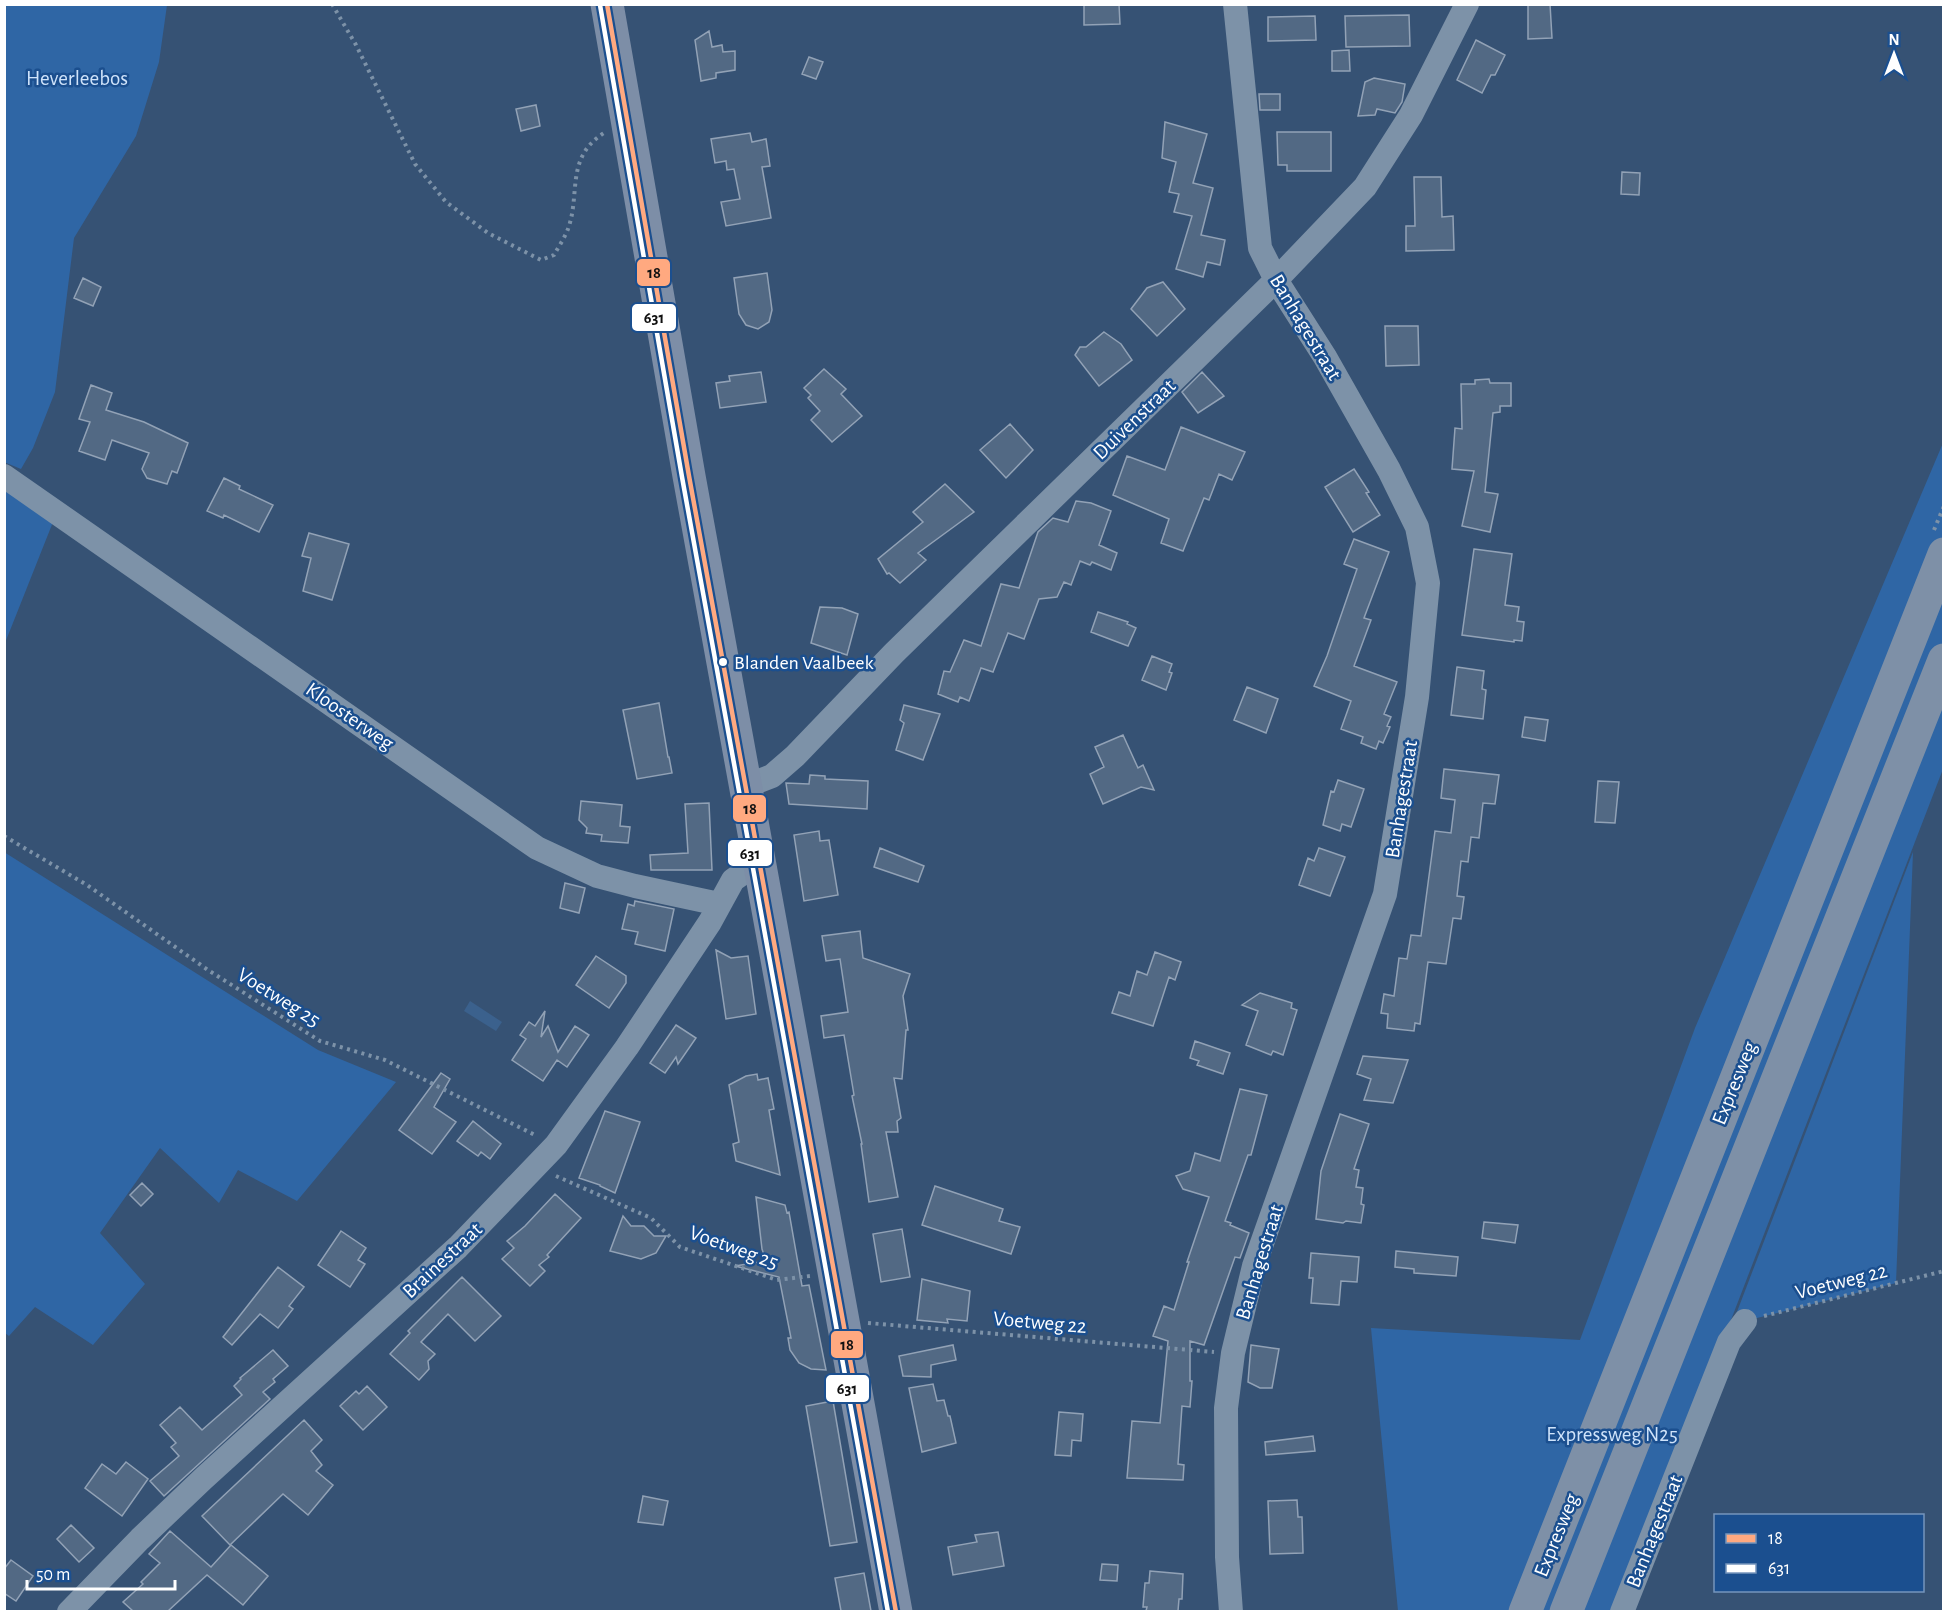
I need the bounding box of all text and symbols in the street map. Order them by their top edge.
north arrow [1864,24,1924,84]
text: N [1888,32,1900,48]
park label: Heverleebos [26,68,128,89]
line badge: 18 [636,258,671,287]
text: 18 [647,265,661,281]
street label: Banhagestraat [1266,271,1345,384]
line badge: 631 [631,303,677,332]
text: 631 [644,310,664,326]
street label: Duivenstraat [1089,375,1180,464]
place label: Blanden Vaalbeek [734,653,874,673]
marker: Blanden Vaalbeek [717,656,729,668]
street label: Kloosterweg [302,679,398,755]
street label: Banhagestraat [1382,738,1421,860]
line badge: 18 [732,794,767,823]
text: 18 [743,801,757,817]
line badge: 631 [727,839,773,867]
text: 631 [740,846,760,862]
street label: Voetweg 25 [234,964,324,1031]
street label: Expresweg [1708,1038,1761,1128]
street label: Banhagestraat [1232,1202,1287,1322]
street label: Brainestraat [399,1218,486,1302]
street label: Voetweg 25 [687,1222,781,1273]
street label: Voetweg 22 [1793,1260,1889,1303]
street label: Voetweg 22 [992,1308,1088,1337]
line badge: 18 [830,1330,864,1359]
text: 18 [840,1337,854,1353]
line badge: 631 [825,1374,870,1403]
text: 631 [837,1381,857,1397]
park label: Expressweg N25 [1546,1424,1678,1445]
street label: Banhagestraat [1622,1472,1687,1590]
street label: Expresweg [1530,1490,1583,1580]
legend [1714,1514,1924,1592]
text: 18 [1768,1530,1783,1548]
scale bar [27,1553,176,1591]
text: 631 [1768,1560,1790,1578]
text: 50 m [36,1566,70,1584]

